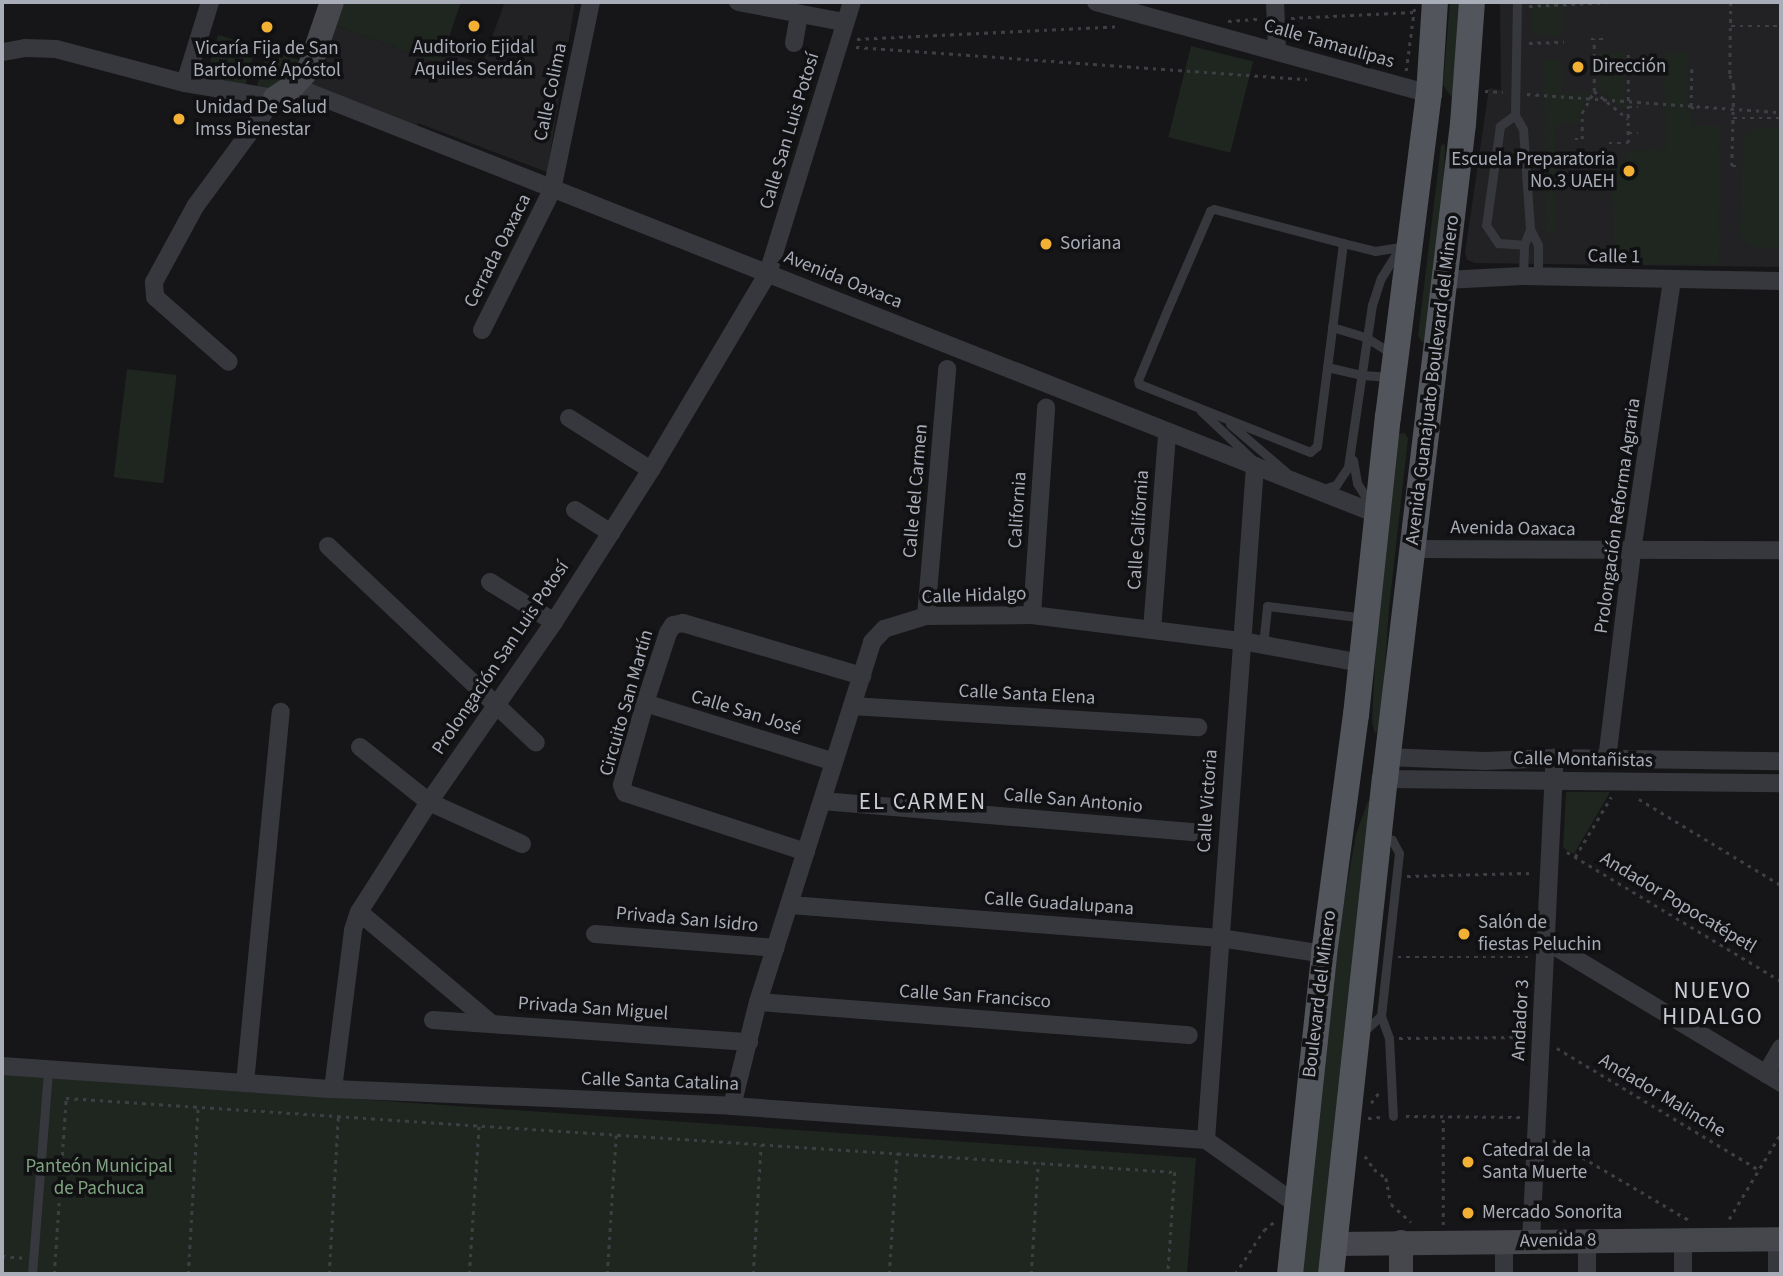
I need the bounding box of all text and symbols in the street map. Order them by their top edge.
street label: Calle Tamaulipas [1261,14,1397,74]
marker: Auditorio Ejidal Aquiles Serdán [466,18,482,34]
marker: Vicaría Fija de San Bartolomé Apóstol [259,19,275,35]
place label: Auditorio Ejidal Aquiles Serdán [413,37,535,81]
place label: Vicaría Fija de San Bartolomé Apóstol [193,38,341,82]
street label: Calle Colima [530,41,572,143]
street label: Calle San Luis Potosí [755,50,825,212]
place label: Dirección [1592,56,1666,78]
marker: Dirección [1570,59,1586,75]
place label: Unidad De Salud Imss Bienestar [195,97,327,141]
marker: Unidad De Salud Imss Bienestar [169,109,189,129]
place label: Escuela Preparatoria No.3 UAEH [1451,149,1615,193]
marker: Escuela Preparatoria No.3 UAEH [1621,163,1637,179]
street label: Cerrada Oaxaca [460,190,536,312]
street label: Avenida Guanajuato Boulevard del Minero [1401,214,1465,546]
place label: Soriana [1060,233,1121,255]
marker: Soriana [1038,236,1054,252]
street label: Calle 1 [1587,245,1641,269]
street label: Avenida Oaxaca [781,246,905,314]
street label: Prolongación Reforma Agraria [1590,397,1646,635]
street label: Calle del Carmen [899,423,933,559]
street label: Calle California [1123,469,1155,591]
street label: California [1004,471,1032,549]
street label: Avenida Oaxaca [1450,517,1576,541]
street label: Prolongación San Luis Potosí [428,557,574,759]
street label: Calle Hidalgo [921,583,1027,609]
street label: Circuito San Martín [595,627,659,779]
street label: Calle Santa Elena [958,680,1096,710]
street label: Calle San José [688,685,804,741]
street label: Calle Montañistas [1513,747,1653,773]
street label: Calle Victoria [1193,749,1223,853]
street label: Calle San Antonio [1002,784,1144,818]
district label: EL CARMEN [860,788,986,816]
street label: Andador Popocatépetl [1596,847,1760,959]
street label: Calle Guadalupana [983,887,1135,921]
street label: Privada San Isidro [615,902,759,938]
street label: Boulevard del Minero [1298,909,1342,1079]
place label: Salón de fiestas Peluchin [1478,912,1602,956]
marker: Salón de fiestas Peluchin [1456,926,1472,942]
district label: NUEVO HIDALGO [1663,977,1763,1031]
street label: Andador 3 [1507,979,1535,1061]
street label: Calle San Francisco [898,980,1052,1014]
street label: Privada San Miguel [517,992,669,1026]
street label: Andador Malinche [1595,1049,1729,1143]
street label: Calle Santa Catalina [581,1068,739,1096]
place label: Catedral de la Santa Muerte [1482,1140,1591,1184]
marker: Catedral de la Santa Muerte [1460,1154,1476,1170]
park label: Panteón Municipal de Pachuca [25,1156,173,1200]
place label: Mercado Sonorita [1482,1202,1622,1224]
marker: Mercado Sonorita [1460,1205,1476,1221]
street label: Avenida 8 [1519,1229,1597,1253]

